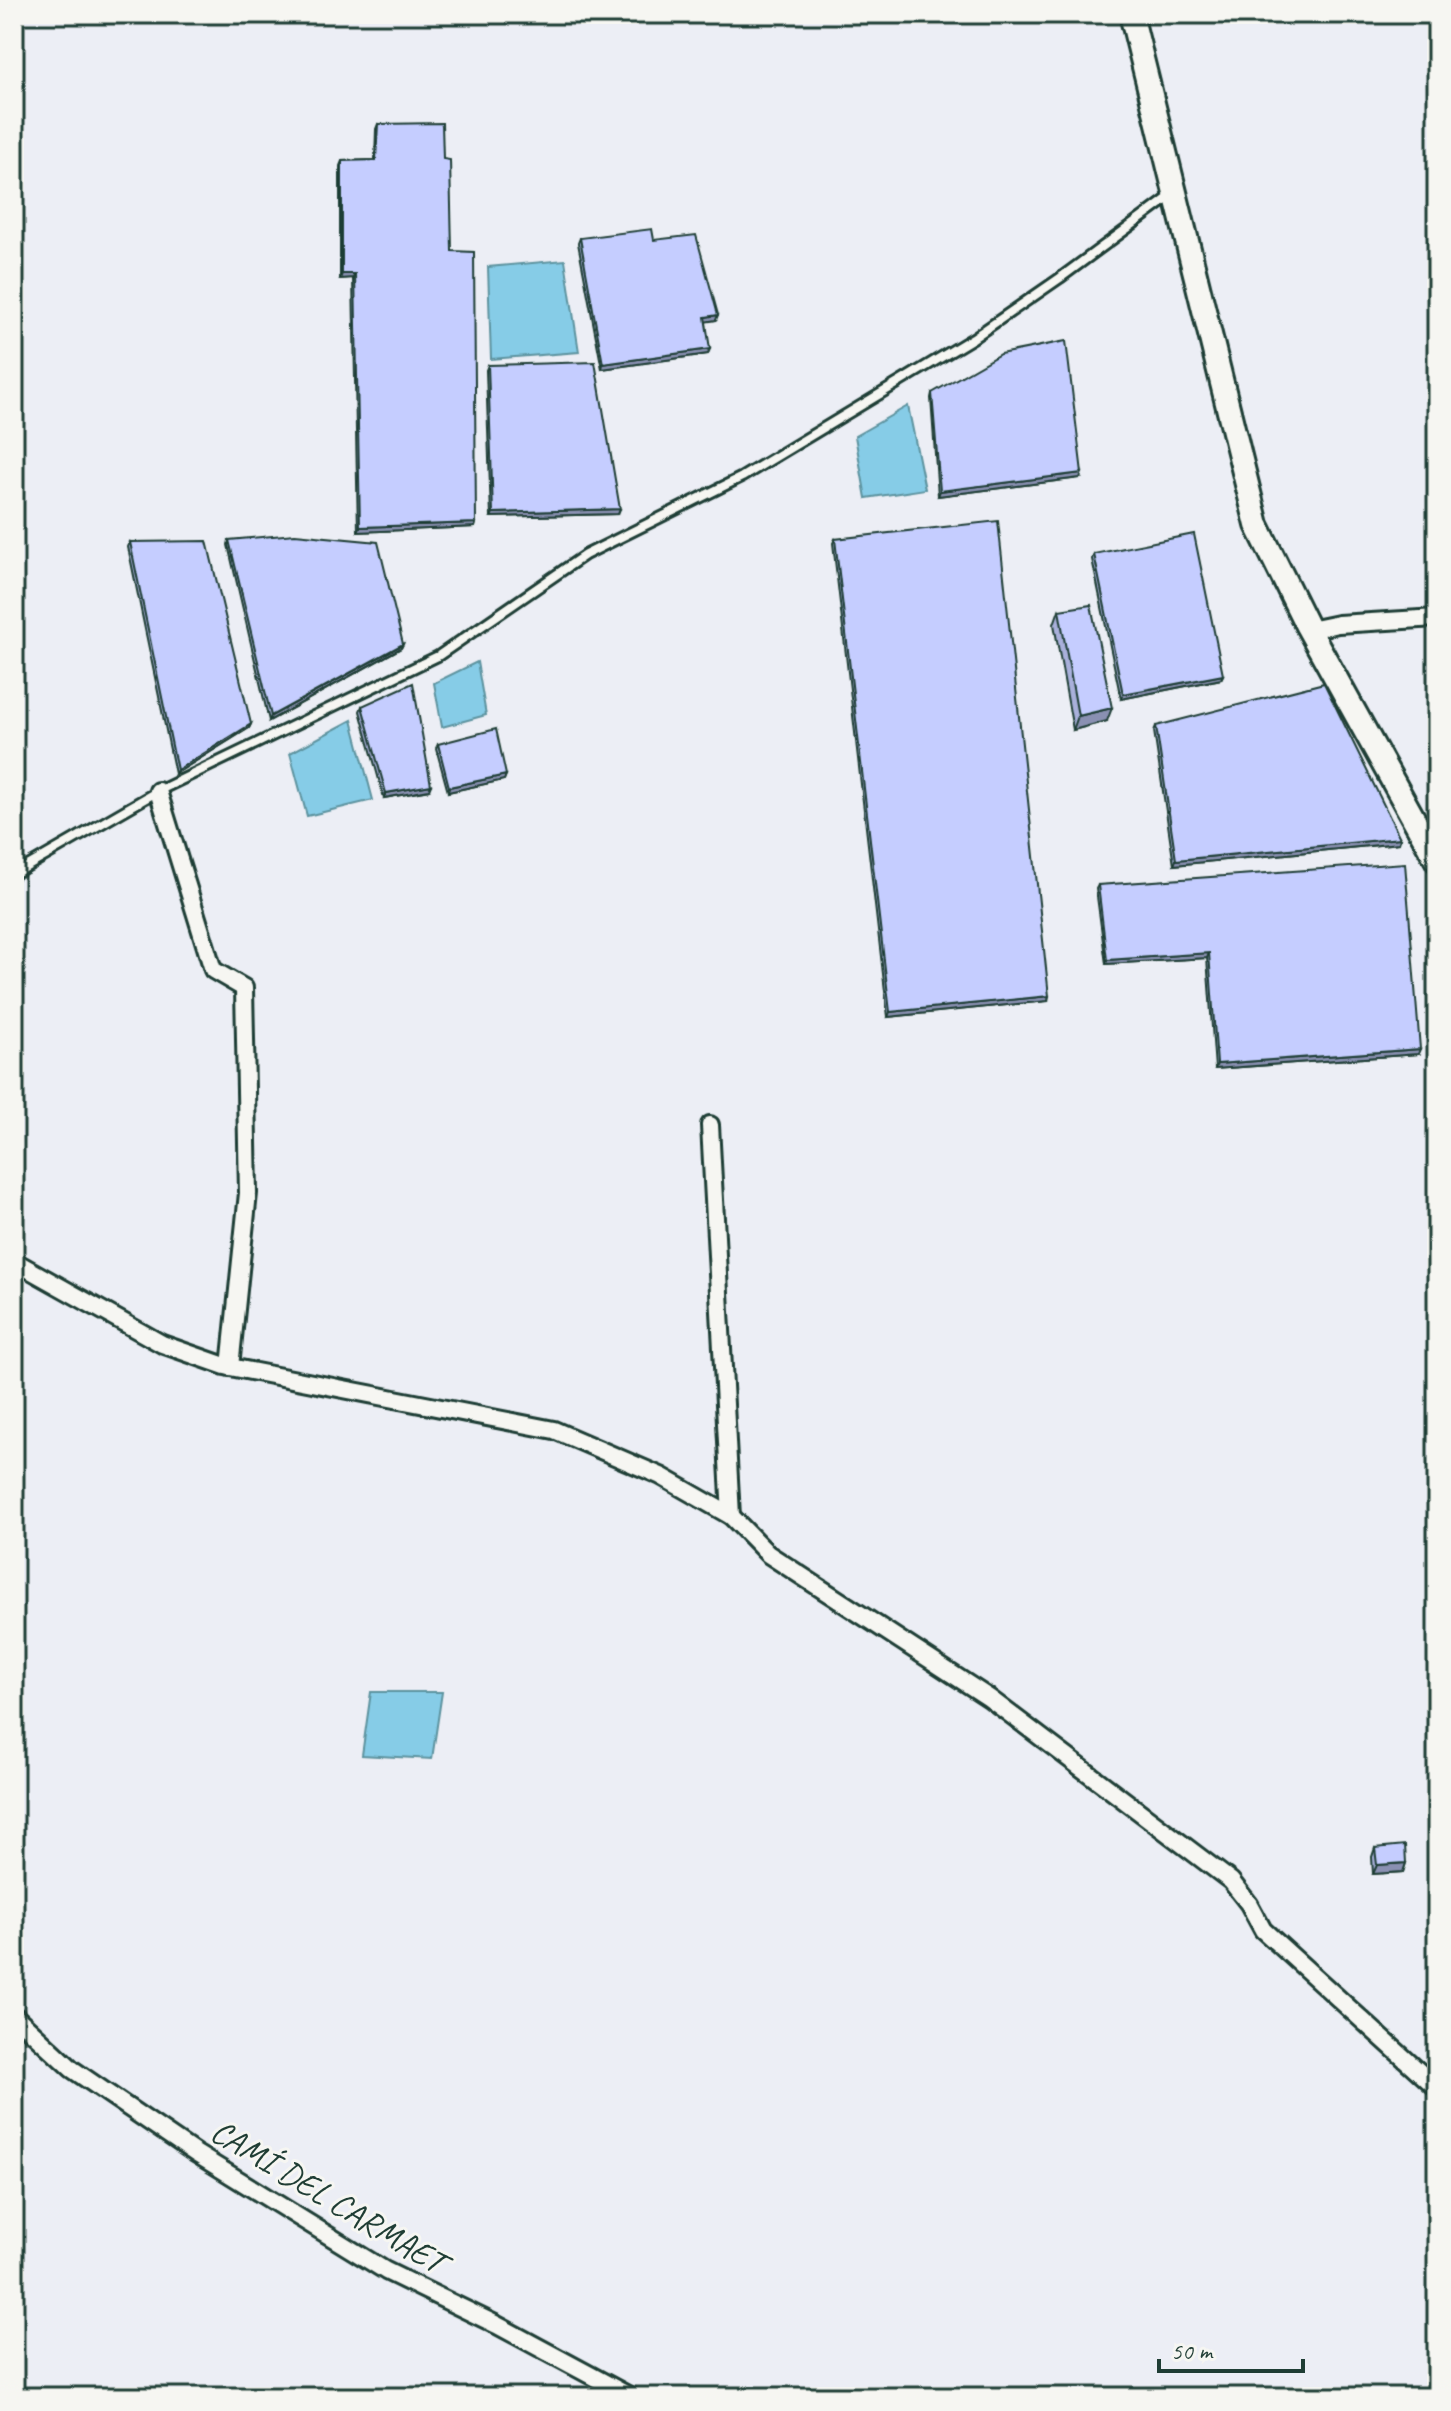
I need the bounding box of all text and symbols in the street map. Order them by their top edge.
street label: CAMÍ DEL CARMAET [203,2109,460,2287]
scale bar [1159,2323,1303,2373]
text: 50 m [1171,2336,1214,2366]

